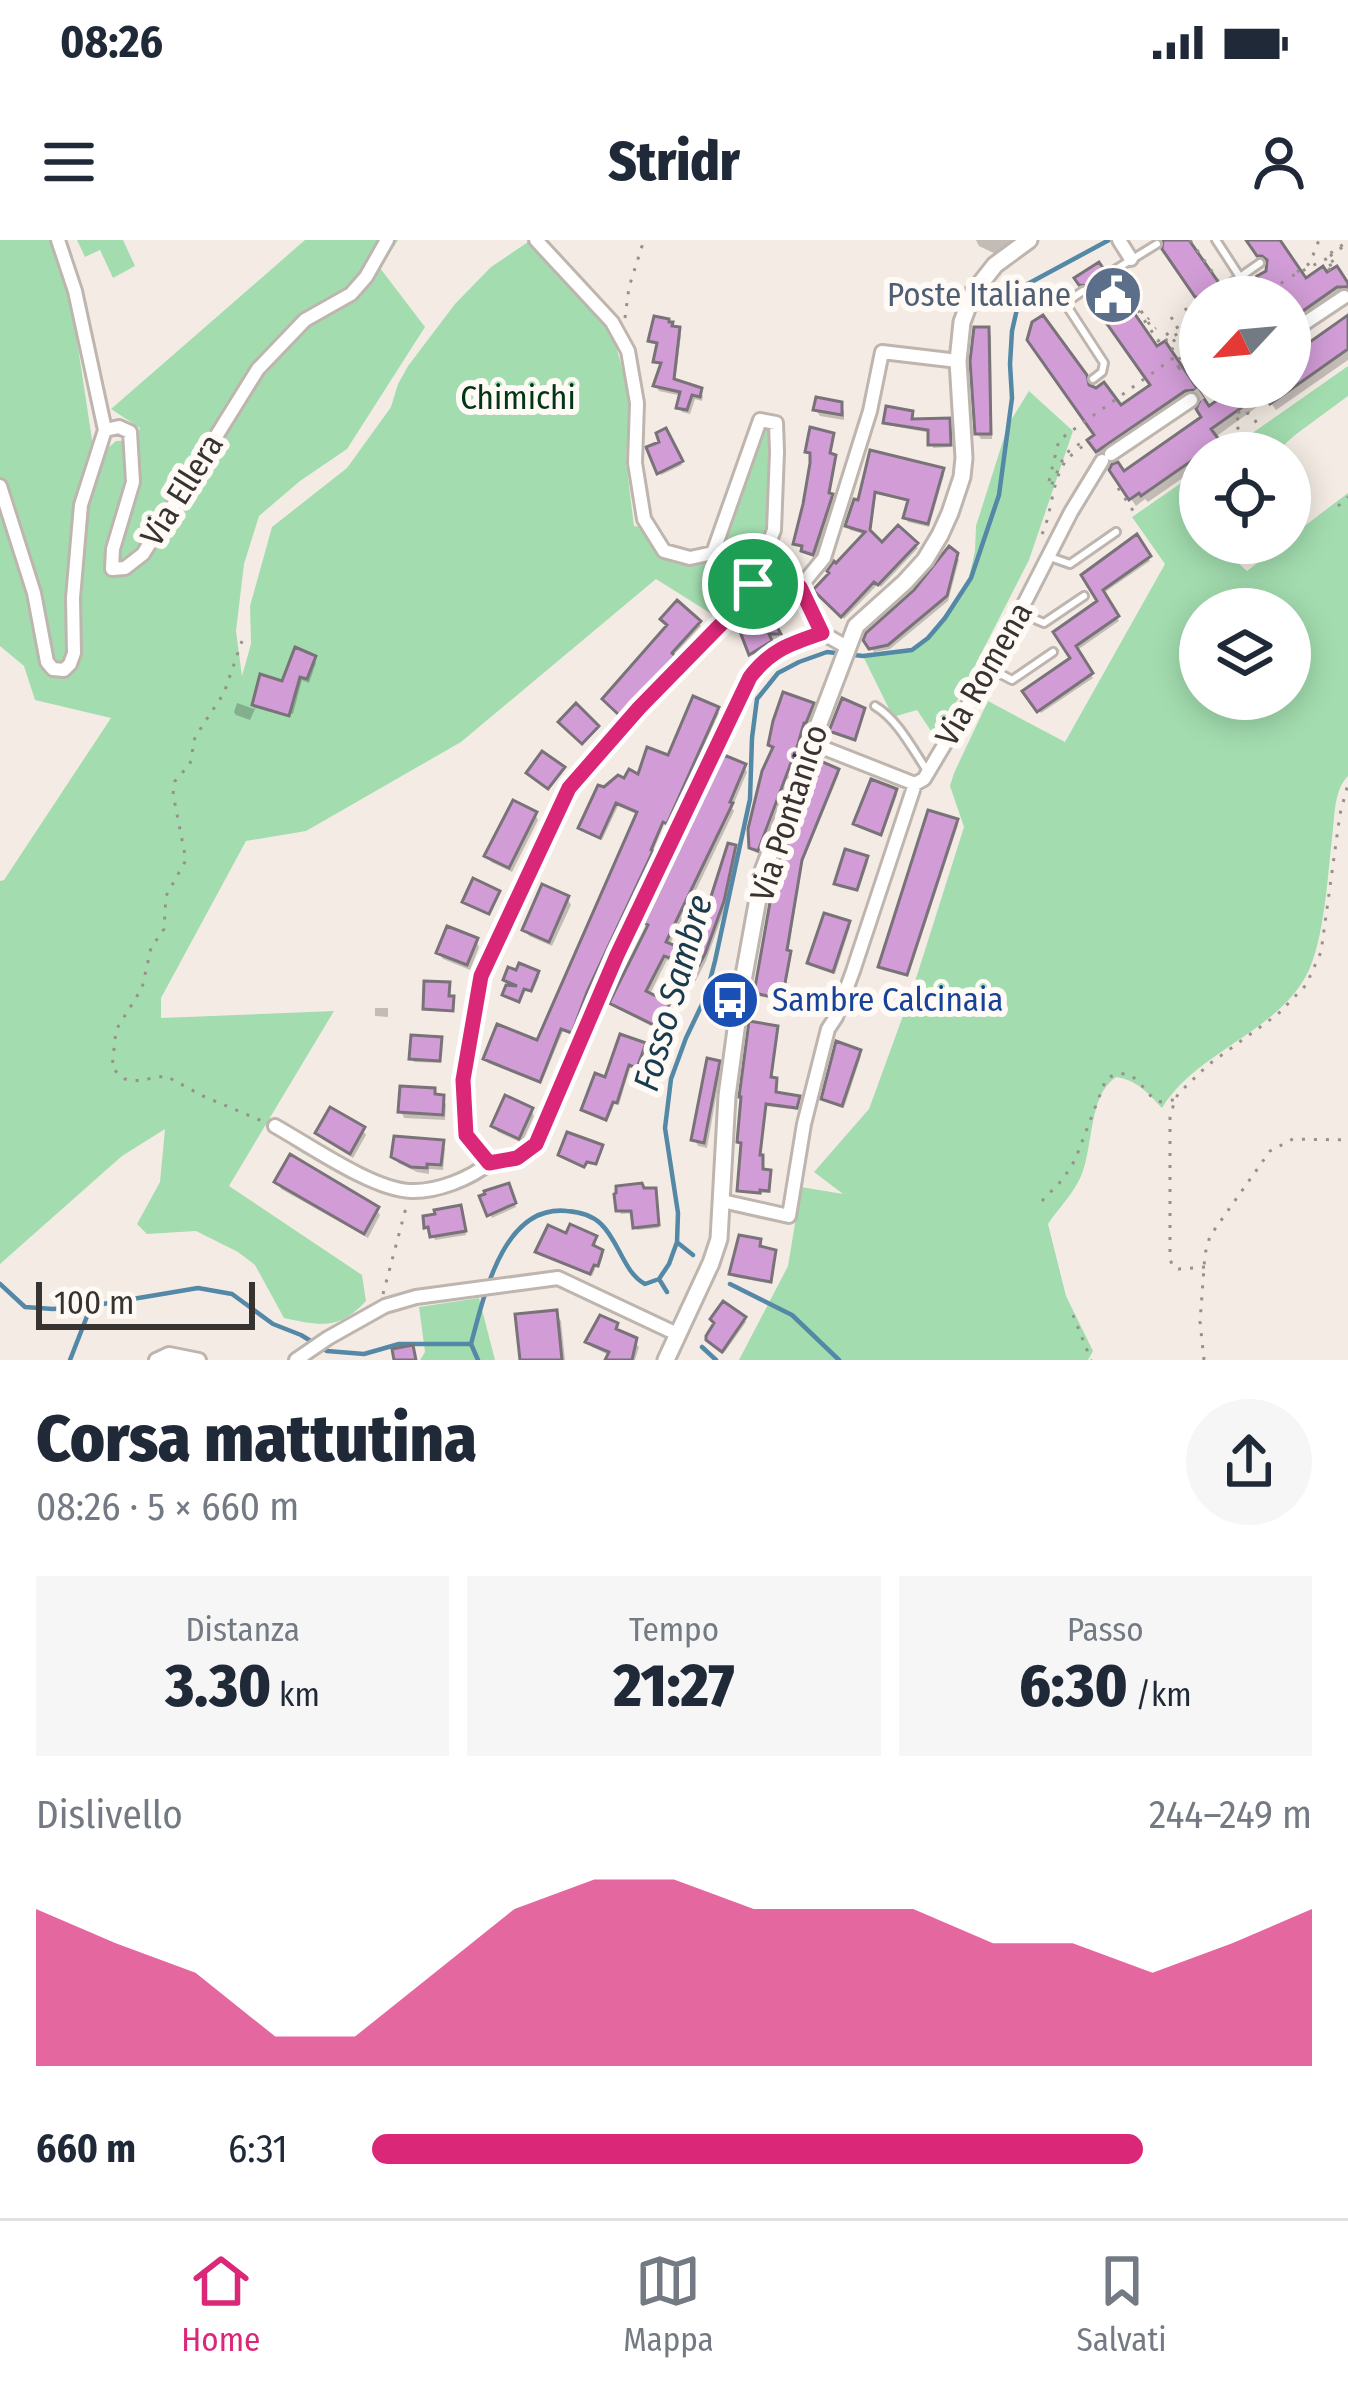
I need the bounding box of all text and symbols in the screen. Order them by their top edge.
text: 08:26 [60,15,163,69]
icon: menu [36,129,102,195]
icon: person [1246,129,1312,195]
text: Stridr [608,130,740,194]
public building icon: Poste Italiane [1082,264,1144,326]
place label: Poste Italiane [887,275,1071,315]
north arrow [1179,276,1311,408]
map controls [1179,276,1311,720]
park label: Chimichi [460,378,576,418]
street label: Via Ellera [132,427,232,553]
button: locate [1179,432,1311,564]
pin [702,533,804,635]
icon: arrive [720,551,786,617]
button: layers [1179,588,1311,720]
street label: Via Romena [927,595,1041,753]
street label: Via Pontanico [742,720,836,906]
water label: Fosso Sambre [624,890,722,1096]
bus stop icon: Sambre Calcinaia [699,969,761,1031]
place label: Sambre Calcinaia [772,980,1003,1020]
scale bar [36,1276,255,1329]
text: 100 m [54,1283,134,1323]
text: Corsa mattutina [36,1399,477,1478]
button: share [1186,1399,1312,1525]
text: 08:26 · 5 × 660 m [36,1484,299,1530]
text: Distanza [185,1610,300,1650]
text: Tempo [629,1610,719,1650]
text: Passo [1067,1610,1144,1650]
text: 3.30 [166,1650,271,1722]
text: 21:27 [614,1650,734,1722]
text: 6:30 [1019,1650,1128,1722]
text: km [271,1675,320,1715]
text: /km [1128,1675,1192,1715]
text: Dislivello [36,1792,183,1838]
text: 244–249 m [1149,1792,1312,1838]
text: 660 m [36,2126,136,2172]
text: 6:31 [228,2126,288,2172]
tab: Home [181,2248,260,2360]
tab: Mappa [623,2248,714,2360]
tab: Salvati [1077,2248,1167,2360]

